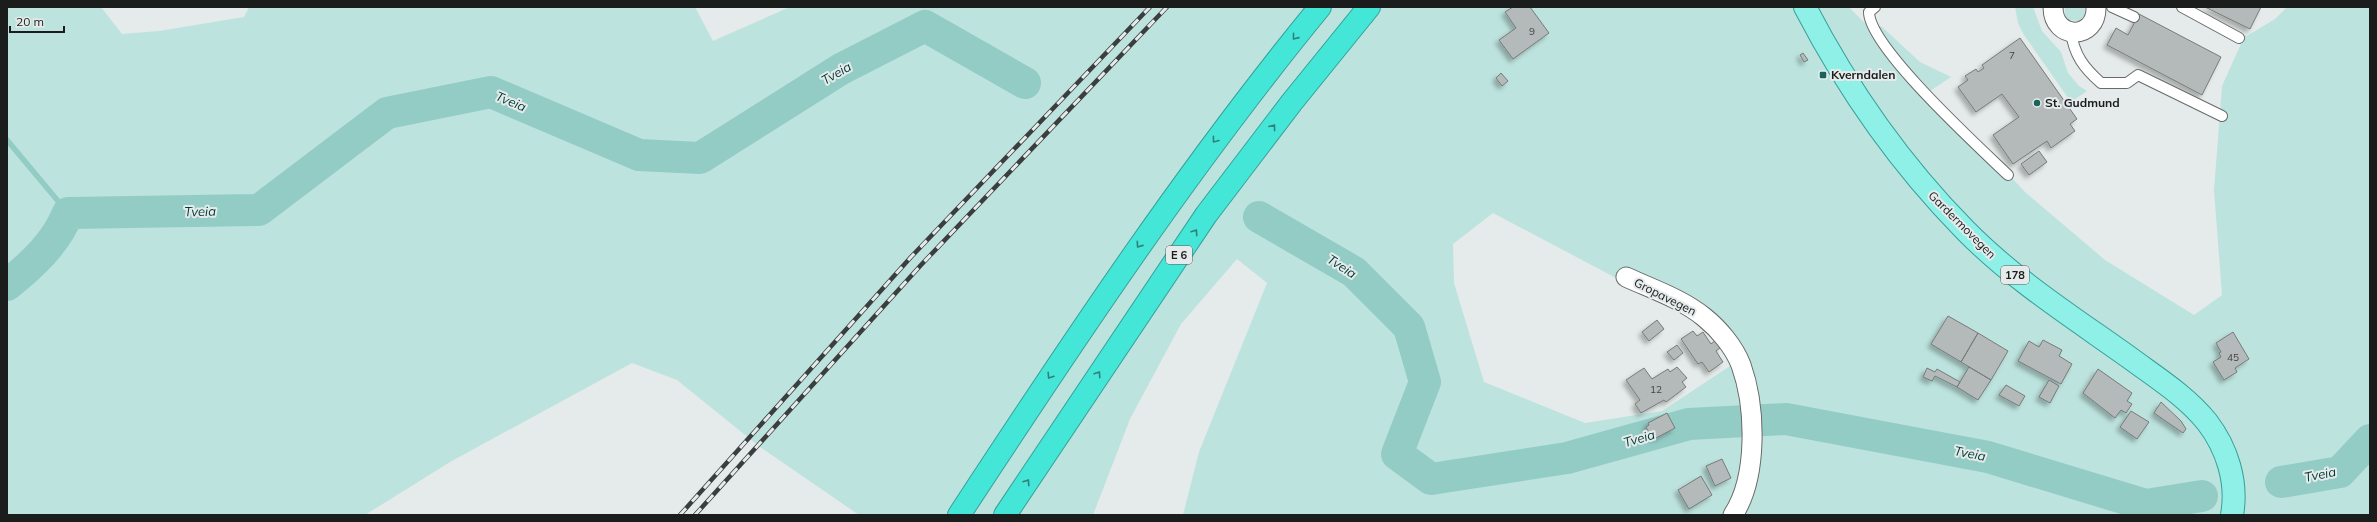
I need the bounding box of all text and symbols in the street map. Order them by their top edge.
scale bar [10,8,64,34]
text: 20 m [16,14,44,29]
house number: 9 [1529,25,1535,38]
one-way arrow [1293,33,1300,40]
house number: 7 [2009,49,2015,62]
water label: Tveia [818,58,854,88]
place label: Kverndalen [1831,67,1895,82]
marker: Kverndalen [1818,70,1828,80]
water label: Tveia [493,87,529,115]
place label: St. Gudmund [2045,95,2120,110]
marker: St. Gudmund [2032,98,2042,108]
one-way arrow [1268,125,1275,132]
one-way arrow [1213,135,1220,142]
street label: Gardermovegen [1925,188,1999,262]
water label: Tveia [184,203,216,219]
one-way arrow [1190,229,1197,236]
one-way arrow [1136,241,1144,248]
road number: E 6 [1166,246,1192,264]
water label: Tveia [1324,251,1360,281]
road number: 178 [2001,266,2029,284]
street label: Gropavegen [1632,274,1699,319]
house number: 45 [2227,351,2239,364]
one-way arrow [1048,371,1055,378]
one-way arrow [1093,371,1101,378]
house number: 12 [1650,383,1662,396]
water label: Tveia [1622,426,1657,450]
water label: Tveia [1953,442,1987,464]
water label: Tveia [2303,463,2337,485]
one-way arrow [1022,480,1029,487]

